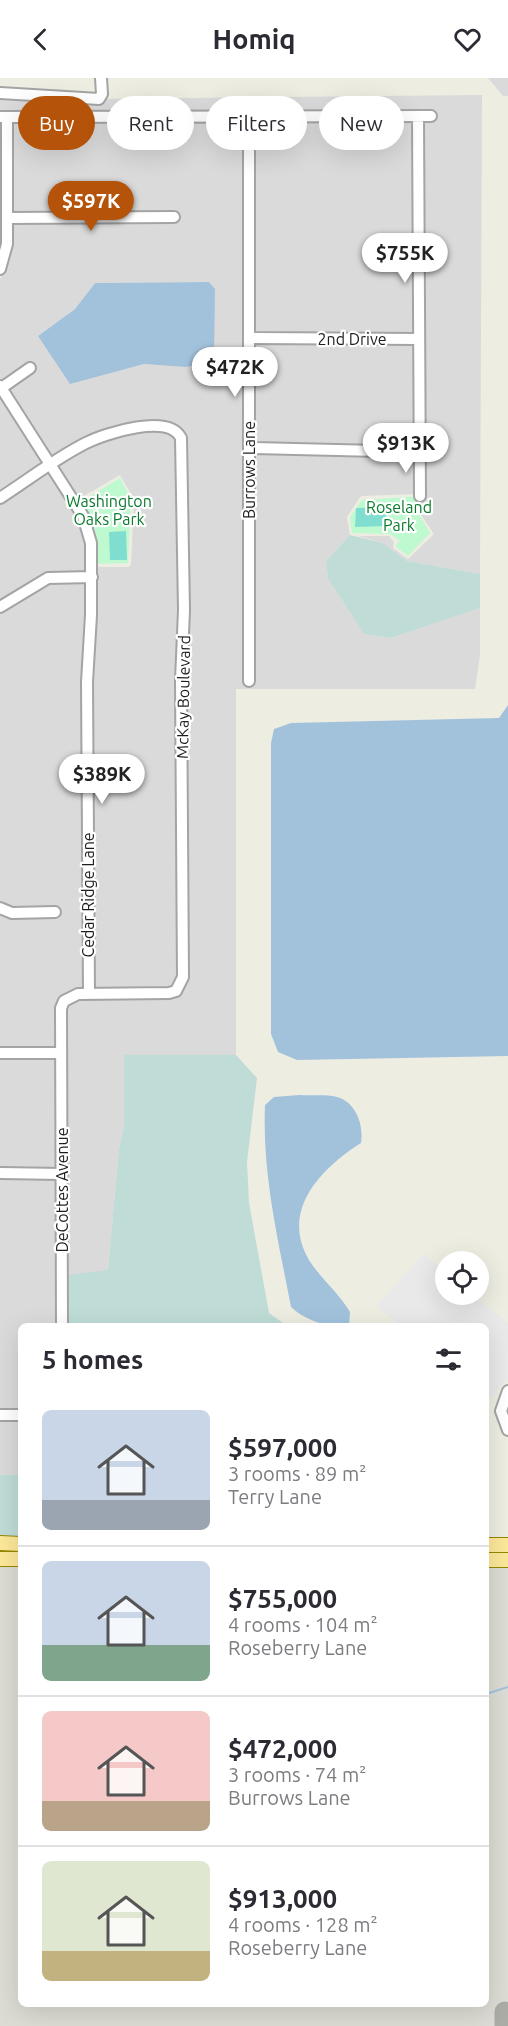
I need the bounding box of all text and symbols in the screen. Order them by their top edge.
icon: back [24,23,57,56]
icon: heart [451,23,484,56]
text: Homiq [213,24,295,54]
chip: Buy [18,96,95,150]
chip: Rent [107,96,194,150]
chip: Filters [206,96,307,150]
chip: New [319,96,404,150]
pin: $597K [49,181,133,232]
text: $597K [62,189,120,212]
pin: $755K [363,233,447,284]
text: $755K [376,241,434,264]
street label: 2nd Drive [317,330,387,348]
pin: $472K [193,347,277,398]
text: $472K [206,355,264,378]
street label: Burrows Lane [240,421,258,519]
pin: $913K [364,423,448,474]
text: $913K [377,431,435,454]
park label: Washington Oaks Park [66,492,152,528]
park label: Roseland Park [366,498,432,534]
street label: McKay Boulevard [173,635,193,759]
pin: $389K [60,754,144,805]
text: $389K [73,762,131,785]
street label: Cedar Ridge Lane [79,832,97,958]
street label: DeCottes Avenue [53,1127,71,1253]
map controls [435,1251,489,1305]
button: locate [435,1251,489,1305]
icon: filters [432,1343,465,1376]
text: 5 homes [42,1345,143,1374]
text: $597,000 [228,1433,337,1462]
icon: home [90,1434,162,1506]
text: 3 rooms · 89 m² [228,1462,366,1485]
text: Terry Lane [228,1485,322,1508]
text: $755,000 [228,1584,337,1613]
icon: home [90,1585,162,1657]
text: 4 rooms · 104 m² [228,1613,378,1636]
text: Roseberry Lane [228,1636,367,1659]
text: $472,000 [228,1734,337,1763]
icon: home [90,1735,162,1807]
text: 3 rooms · 74 m² [228,1763,366,1786]
text: Burrows Lane [228,1786,351,1809]
text: $913,000 [228,1884,337,1913]
icon: home [90,1885,162,1957]
text: 4 rooms · 128 m² [228,1913,378,1936]
text: Roseberry Lane [228,1936,367,1959]

